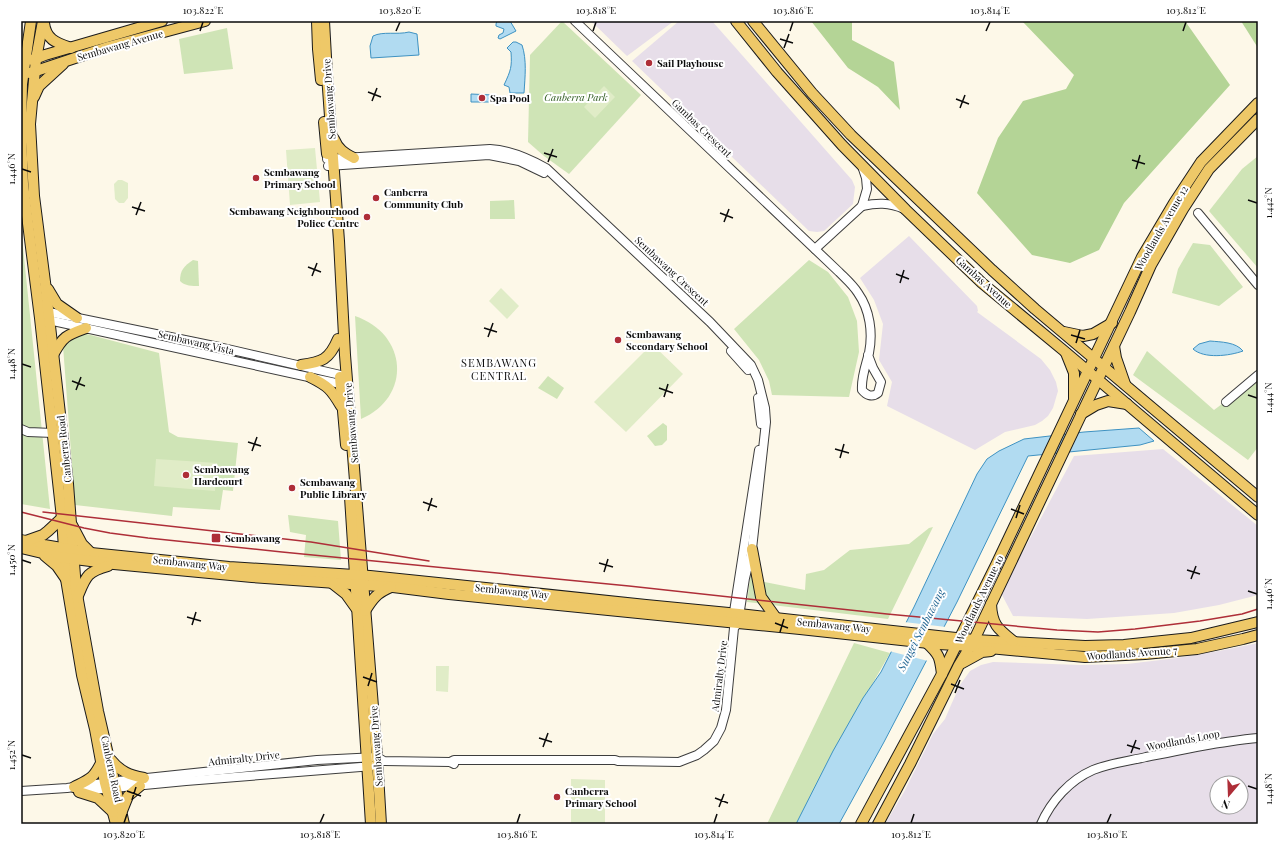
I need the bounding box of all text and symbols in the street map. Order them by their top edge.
text: 103.822°E [183,3,223,17]
text: 103.820°E [379,3,421,17]
text: 103.818°E [576,3,616,17]
text: 103.816°E [773,3,813,17]
text: 103.814°E [970,3,1010,17]
text: 103.812°E [1166,3,1206,17]
street label: Sembawang Avenue [75,26,165,64]
place label: Sail Playhouse [657,56,723,70]
street label: Sembawang Drive [319,58,339,140]
marker: Sail Playhouse [644,58,654,68]
park label: Canberra Park [544,90,608,104]
place label: Spa Pool [490,91,530,105]
marker: Spa Pool [477,93,487,103]
street label: Gambas Crescent [669,96,735,161]
text: 1.446°N [4,153,18,185]
place label: Sembawang Primary School [264,165,336,191]
marker: Sembawang Primary School [251,173,261,183]
street label: Woodlands Avenue 12 [1131,183,1191,274]
place label: Canberra Community Club [384,185,463,211]
text: 1.442°N [1261,187,1275,219]
marker: Canberra Community Club [371,193,381,203]
place label: Sembawang Neighbourhood Police Centre [229,204,359,230]
marker: Sembawang Neighbourhood Police Centre [362,212,372,222]
street label: Sembawang Crescent [632,233,712,309]
street label: Gambas Avenue [953,253,1015,311]
street label: Sembawang Vista [157,326,235,358]
place label: Sembawang Secondary School [626,327,708,353]
marker: Sembawang Secondary School [613,335,623,345]
text: 1.448°N [4,348,18,380]
district label: SEMBAWANG CENTRAL [461,355,537,383]
street label: Sembawang Drive [341,382,361,464]
text: 1.444°N [1261,382,1275,414]
street label: Canberra Road [53,415,74,483]
place label: Sembawang Hardcourt [194,462,250,488]
marker: Sembawang Hardcourt [181,470,191,480]
place label: Sembawang Public Library [300,475,367,501]
marker: Sembawang Public Library [287,483,297,493]
place label: Sembawang [225,531,281,545]
marker: Sembawang [210,532,222,544]
text: 1.450°N [4,544,18,576]
street label: Sembawang Way [152,552,228,574]
street label: Woodlands Avenue 10 [951,553,1006,646]
text: 1.446°N [1261,578,1275,610]
street label: Sembawang Way [474,580,550,602]
water label: Sungei Sembawang [893,585,948,674]
street label: Sembawang Way [796,614,872,636]
street label: Admiralty Drive [708,640,730,713]
street label: Woodlands Avenue 7 [1085,643,1178,663]
street label: Sembawang Drive [366,705,386,787]
street label: Woodlands Loop [1144,726,1221,754]
street label: Canberra Road [98,735,126,804]
text: 1.452°N [4,740,18,770]
street label: Admiralty Drive [207,747,280,769]
text: 1.448°N [1261,773,1275,805]
north arrow [1209,775,1249,815]
place label: Canberra Primary School [565,784,637,810]
marker: Canberra Primary School [552,792,562,802]
text: N [1219,797,1232,813]
text: 103.820°E [103,827,145,841]
text: 103.818°E [300,827,340,841]
text: 103.816°E [497,827,537,841]
text: 103.814°E [694,827,734,841]
text: 103.812°E [891,827,931,841]
text: 103.810°E [1087,827,1127,841]

